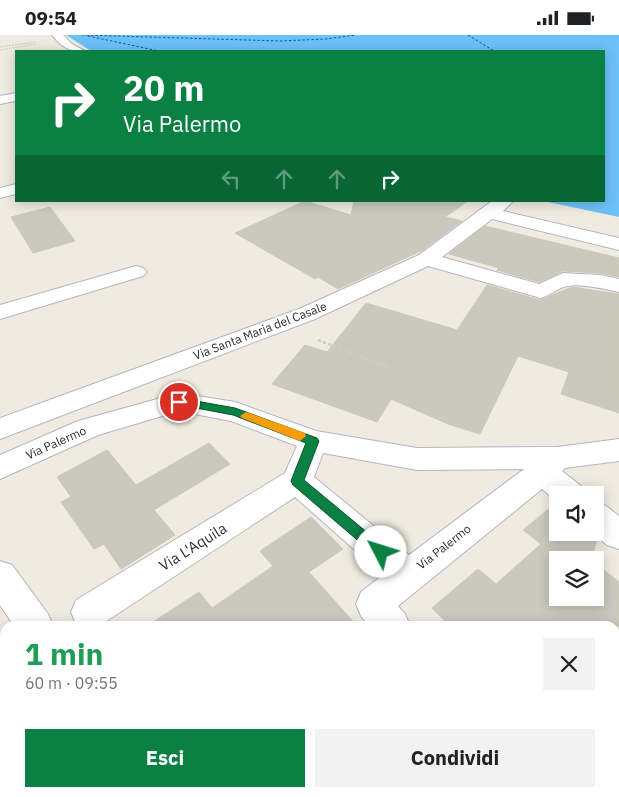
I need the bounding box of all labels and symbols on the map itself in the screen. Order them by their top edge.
street label: Via Santa Maria del Casale [191,298,329,363]
pin [158,381,200,423]
street label: Via Palermo [23,422,89,463]
street label: Via L'Aquila [155,518,230,575]
street label: Via Palermo [414,521,474,572]
position arrow [354,525,406,577]

